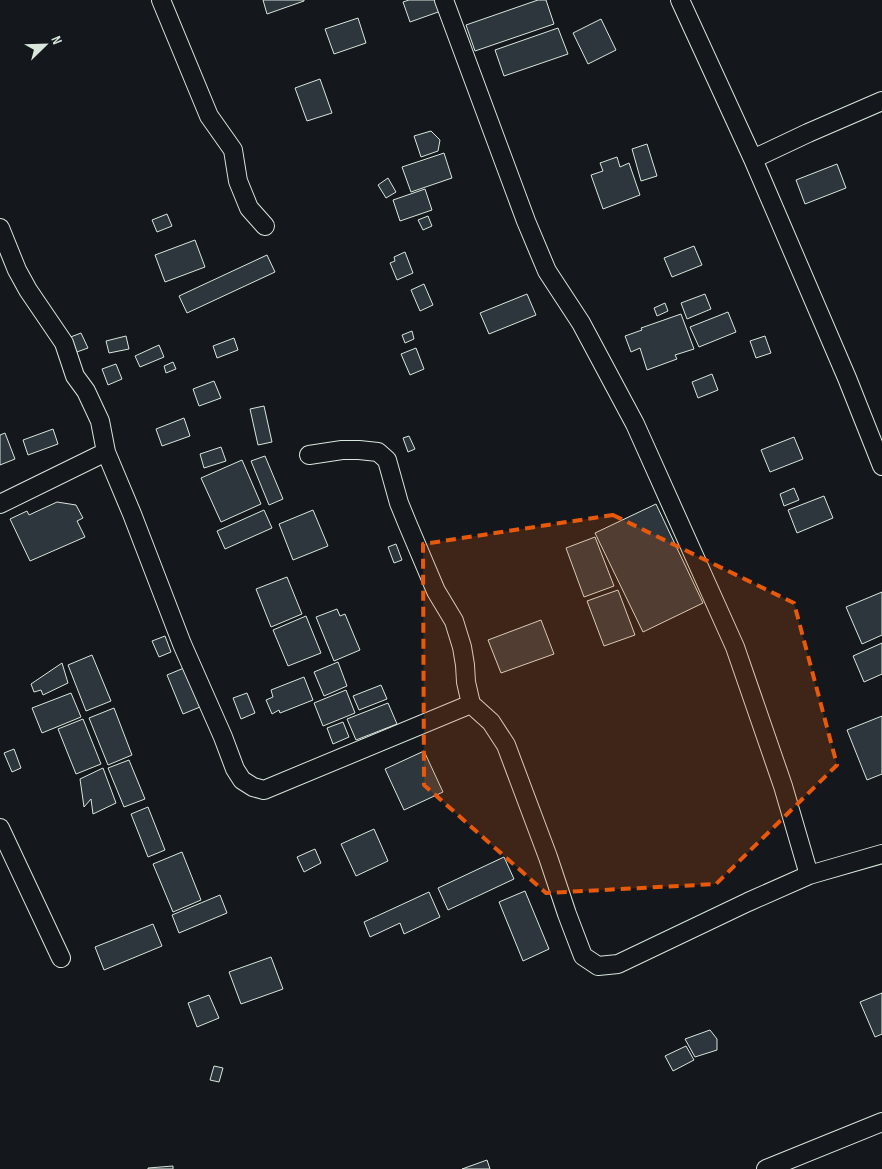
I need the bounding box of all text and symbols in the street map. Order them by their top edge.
north arrow [20,20,70,70]
text: N [47,33,66,47]

